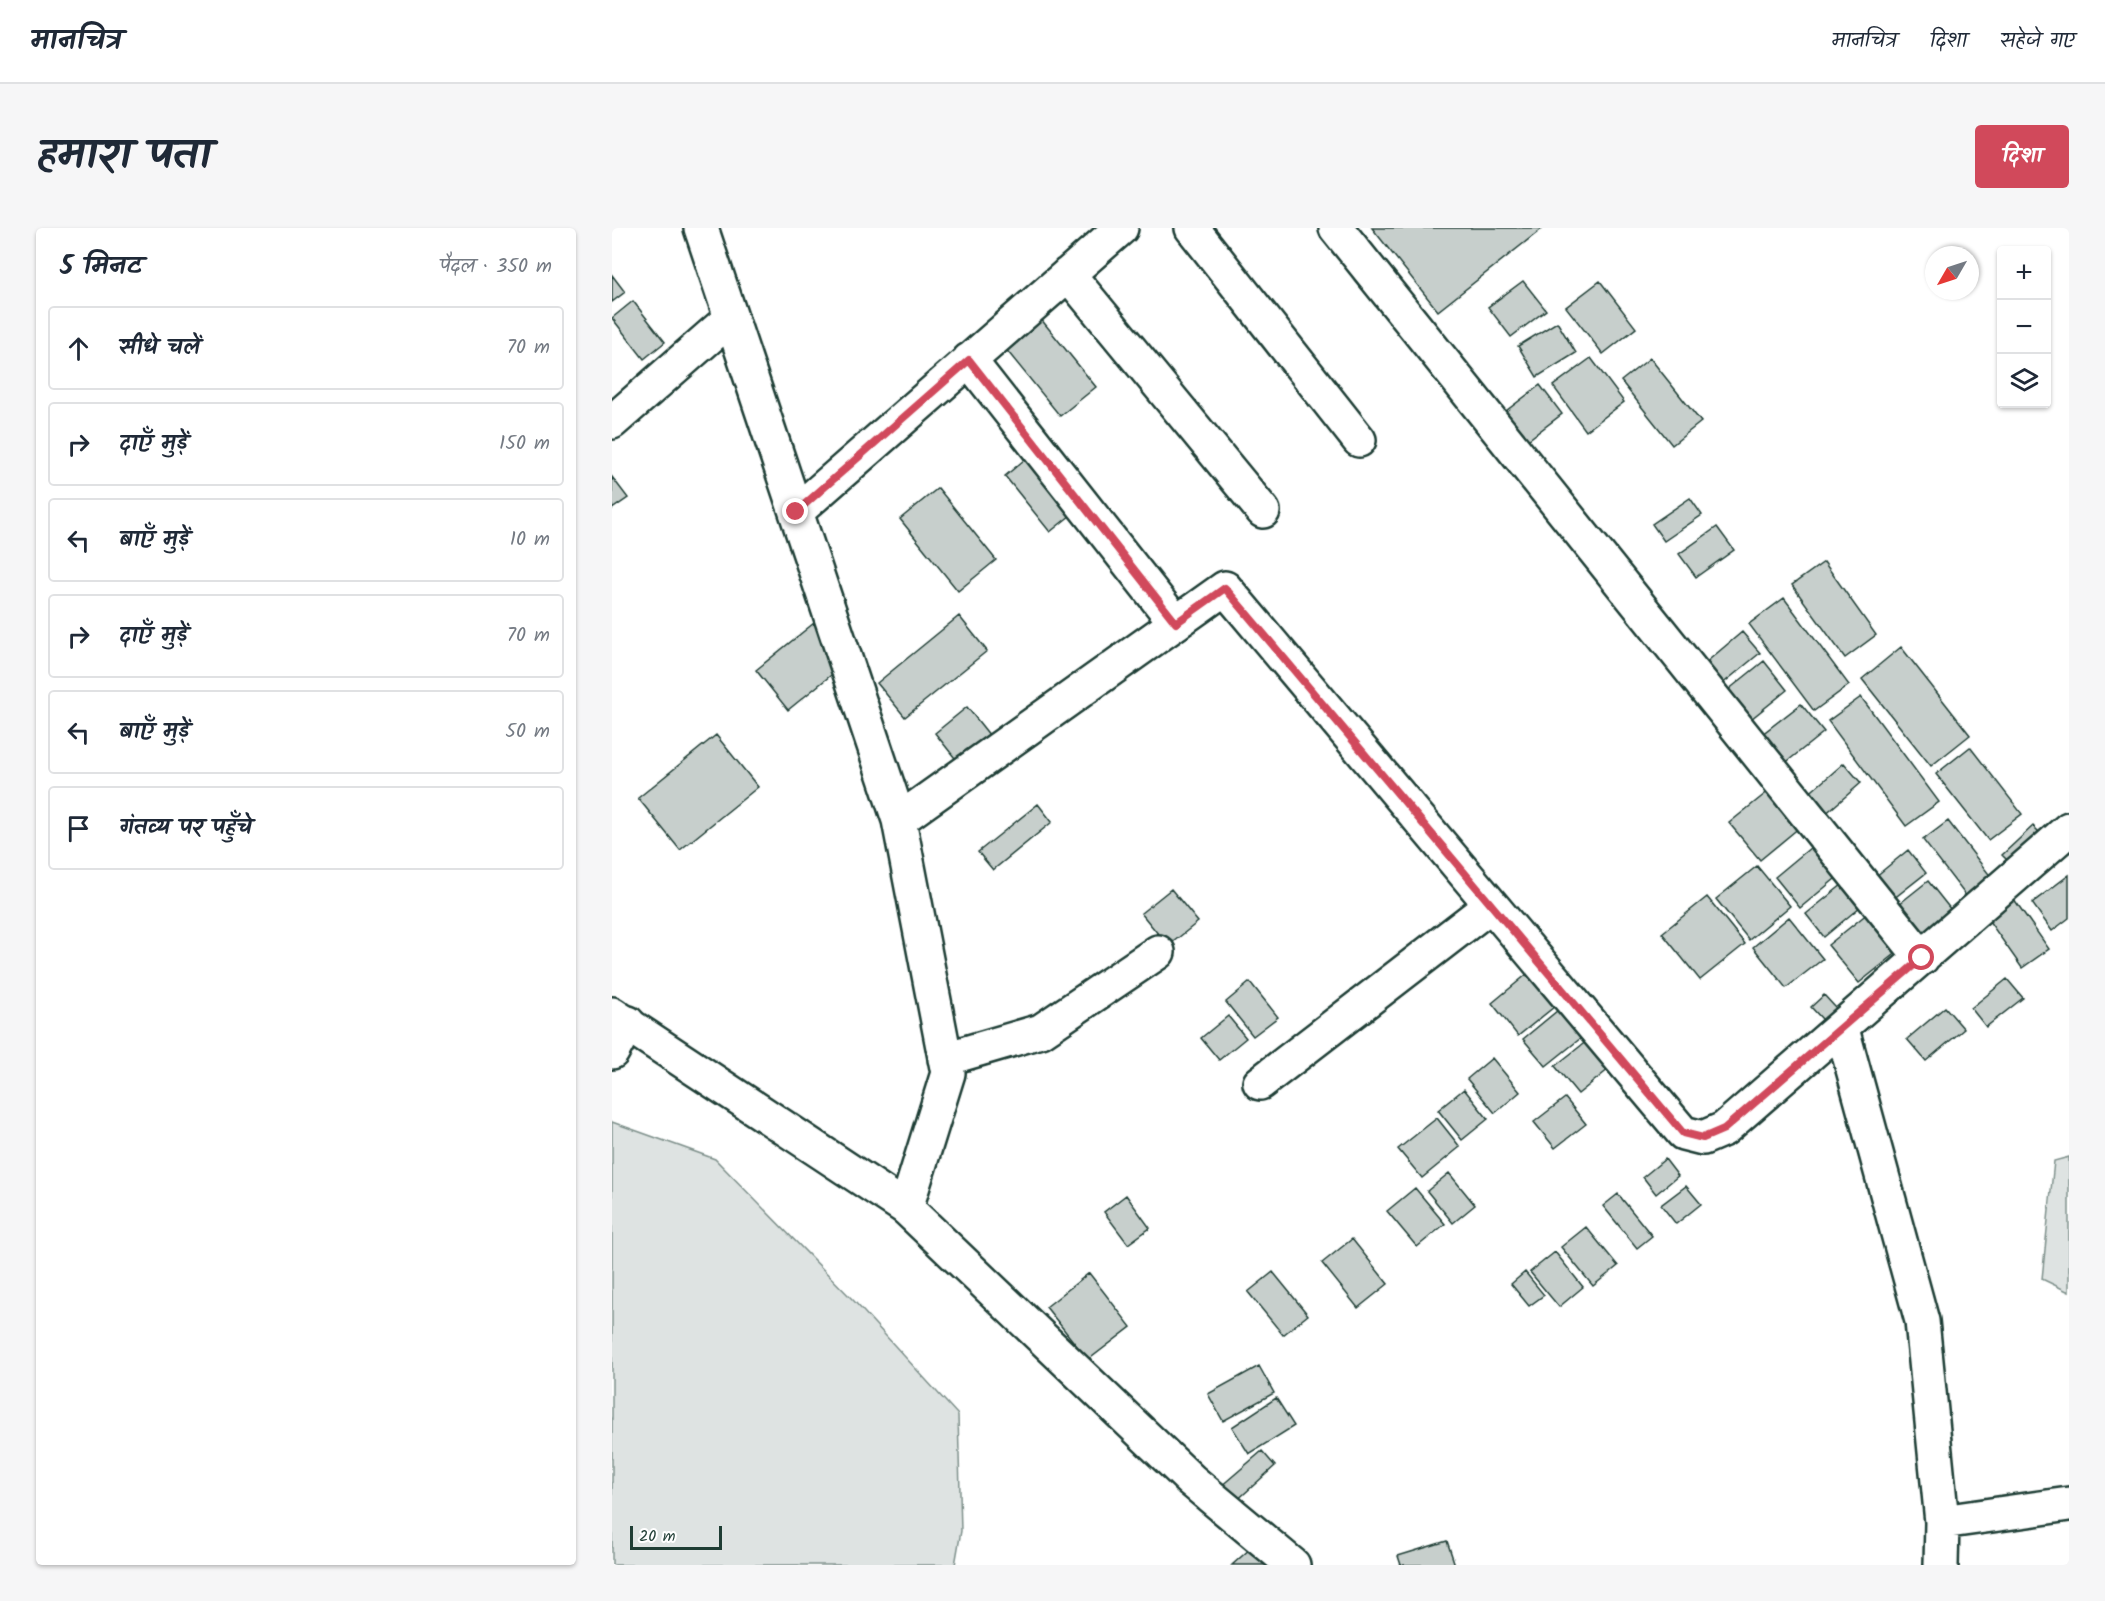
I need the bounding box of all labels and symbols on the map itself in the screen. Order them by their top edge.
north arrow [1925,246,1979,300]
route end [782,498,808,524]
route start [1908,944,1934,970]
scale bar [630,1523,722,1550]

